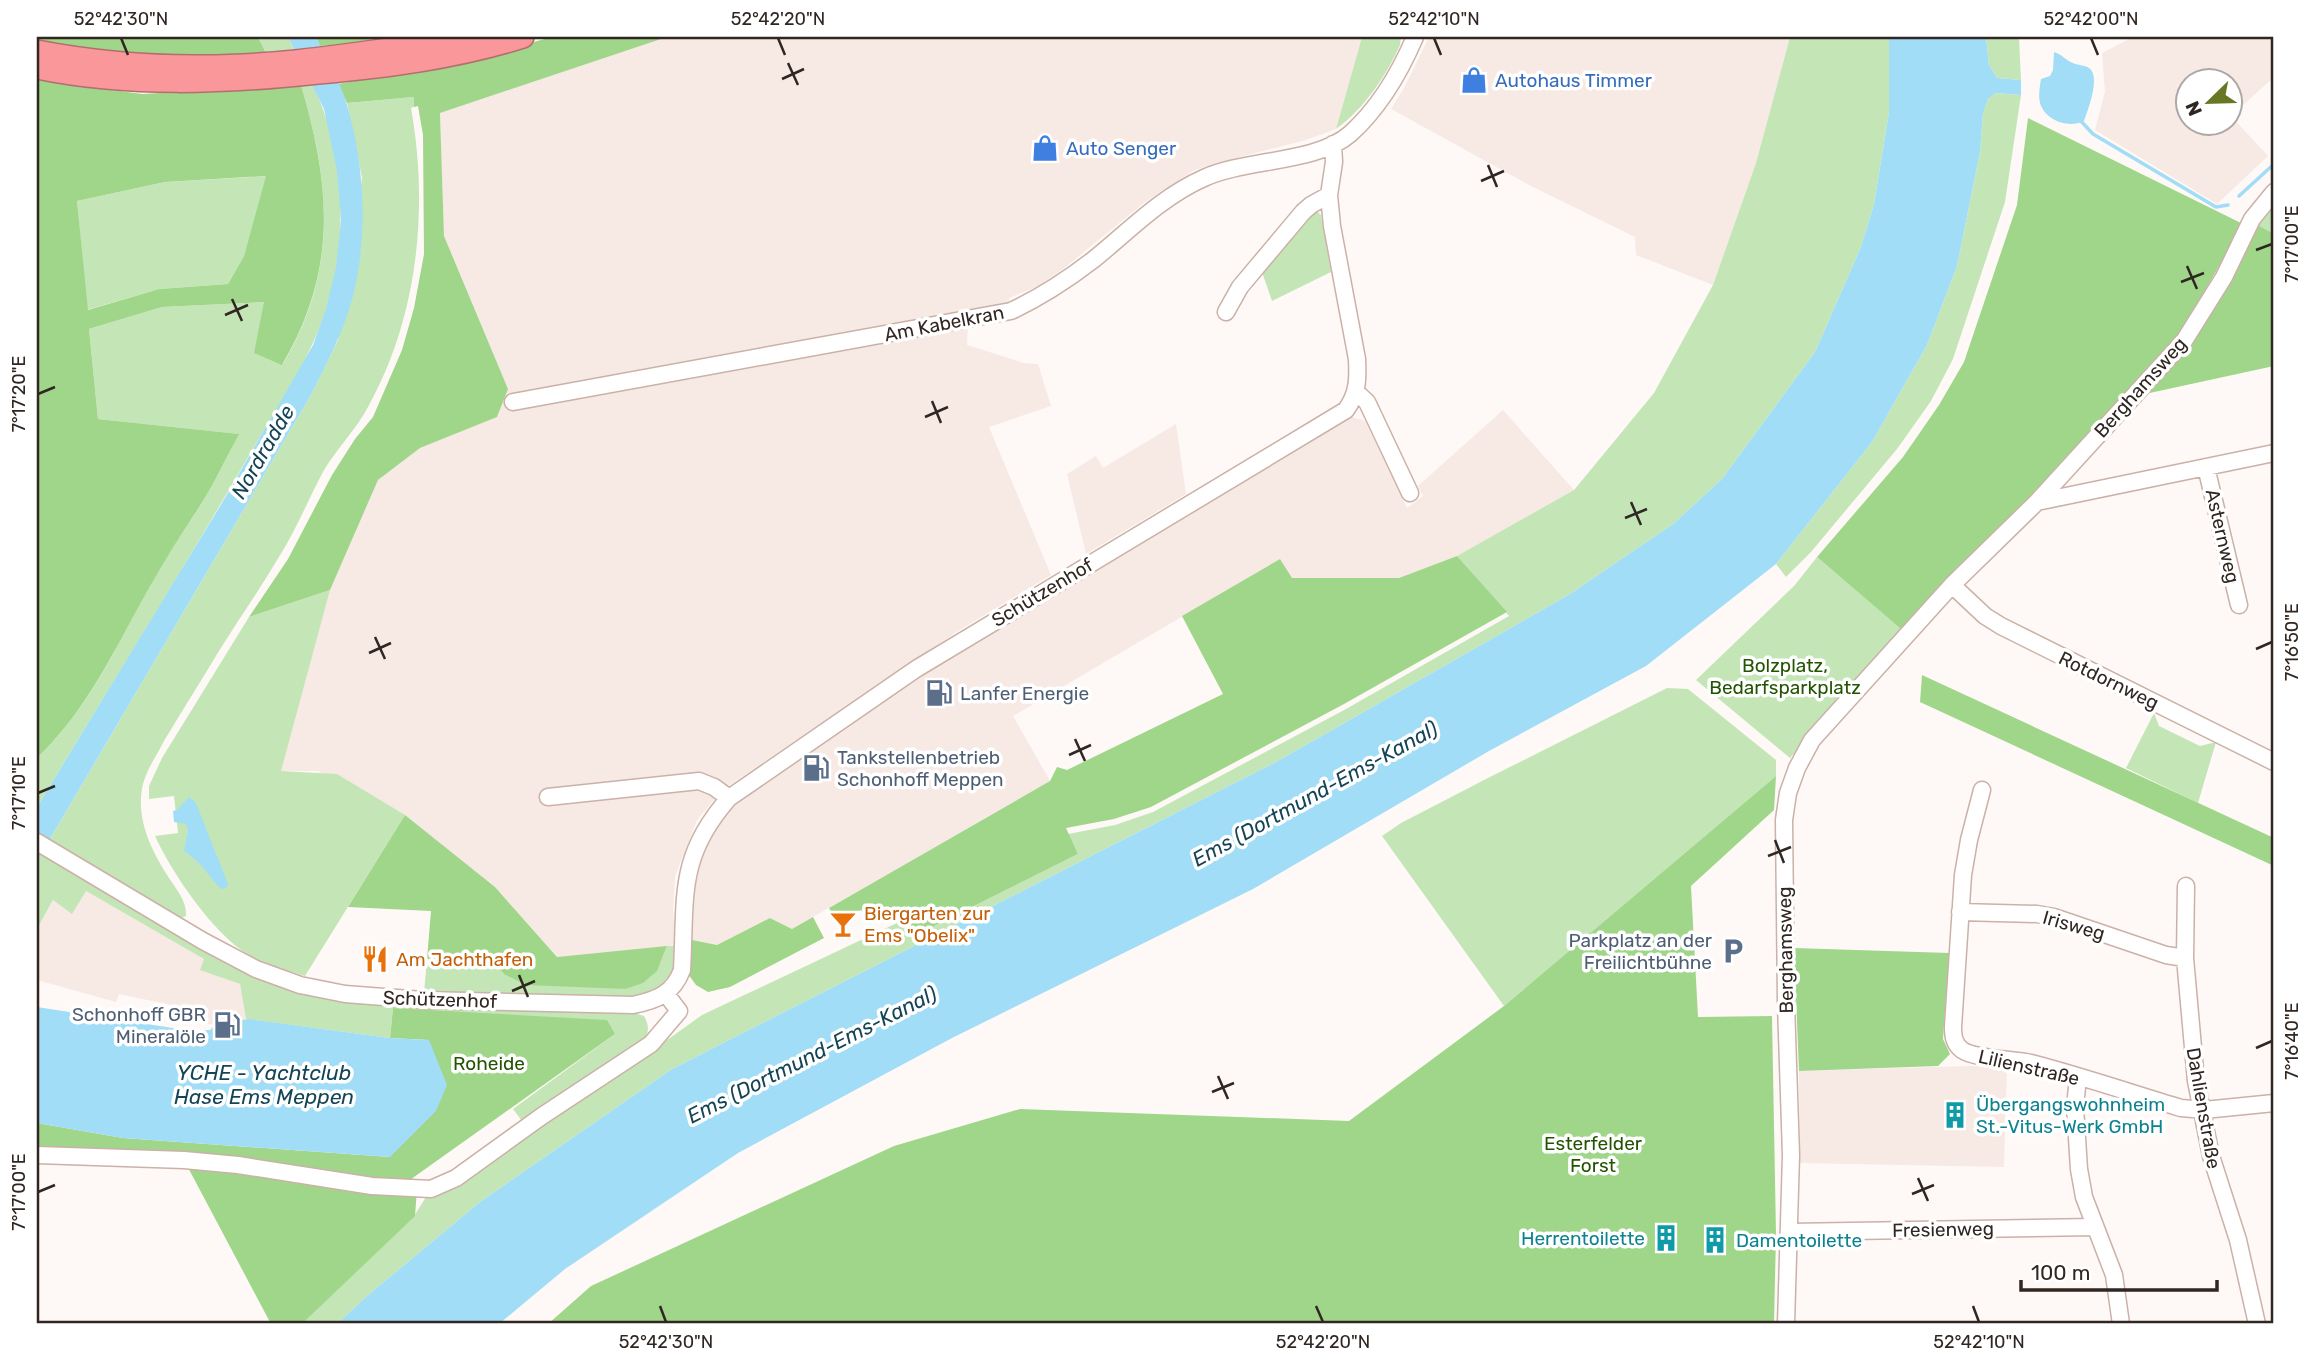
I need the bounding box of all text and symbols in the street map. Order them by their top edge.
text: 52°42'30"N [74,8,168,30]
text: 52°42'20"N [731,8,825,30]
text: 52°42'10"N [1388,8,1480,30]
text: 52°42'00"N [2043,8,2139,30]
shop icon: Autohaus Timmer [1459,65,1489,95]
north arrow [2174,66,2244,136]
place label: Autohaus Timmer [1495,69,1653,92]
text: N [2181,98,2207,119]
shop icon: Auto Senger [1030,133,1060,163]
place label: Auto Senger [1066,137,1177,160]
text: 7°17'00"E [2281,205,2303,283]
street label: Am Kabelkran [882,301,1006,346]
street label: Berghamsweg [2089,332,2191,442]
text: 7°17'20"E [8,356,30,432]
water label: Nordradde [226,400,300,503]
street label: Asternweg [2201,487,2245,585]
street label: Schützenhof [987,553,1098,632]
text: 7°16'50"E [2281,603,2303,681]
street label: Rotdornweg [2055,646,2163,715]
park label: Bolzplatz, Bedarfsparkplatz [1709,654,1861,699]
fuel station icon: Lanfer Energie [924,678,954,708]
place label: Lanfer Energie [960,682,1089,705]
water label: Ems (Dortmund-Ems-Kanal) [1188,715,1442,872]
place label: Tankstellenbetrieb Schonhoff Meppen [837,746,1004,791]
fuel station icon: Tankstellenbetrieb Schonhoff Meppen [801,753,831,783]
text: 7°17'10"E [8,756,30,830]
street label: Berghamsweg [1773,886,1798,1014]
place label: Biergarten zur Ems "Obelix" [864,902,991,947]
street label: Irisweg [2040,906,2108,945]
bar icon: Biergarten zur Ems "Obelix" [828,909,858,939]
place label: Parkplatz an der Freilichtbühne [1569,929,1713,974]
parking icon: Parkplatz an der Freilichtbühne [1718,936,1748,966]
restaurant icon: Am Jachthafen [360,944,390,974]
place label: Am Jachthafen [396,948,533,971]
water label: Ems (Dortmund-Ems-Kanal) [683,981,941,1129]
street label: Schützenhof [383,986,498,1013]
text: 7°16'40"E [2281,1002,2303,1080]
place label: Schonhoff GBR Mineralöle [72,1003,206,1048]
fuel station icon: Schonhoff GBR Mineralöle [212,1010,242,1040]
street label: Lilienstraße [1976,1045,2082,1090]
street label: Dahlienstraße [2182,1046,2226,1171]
park label: Roheide [453,1052,525,1075]
water label: YCHE - Yachtclub Hase Ems Meppen [174,1060,354,1109]
place label: Übergangswohnheim St.-Vitus-Werk GmbH [1976,1093,2165,1138]
building icon: Übergangswohnheim St.-Vitus-Werk GmbH [1940,1100,1970,1130]
park label: Esterfelder Forst [1544,1132,1643,1177]
text: 7°17'00"E [8,1153,30,1231]
street label: Fresienweg [1892,1217,1994,1242]
building icon: Herrentoilette [1651,1223,1681,1253]
building icon: Damentoilette [1700,1225,1730,1255]
place label: Herrentoilette [1521,1227,1645,1250]
place label: Damentoilette [1736,1229,1862,1252]
scale bar [2021,1249,2216,1293]
text: 100 m [2031,1260,2090,1285]
text: 52°42'30"N [619,1331,713,1353]
text: 52°42'20"N [1276,1331,1370,1353]
text: 52°42'10"N [1933,1331,2025,1353]

